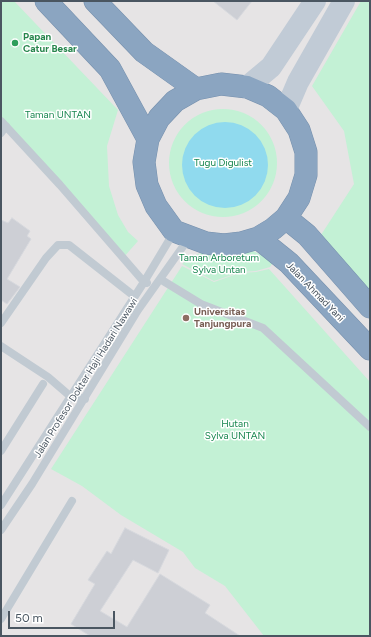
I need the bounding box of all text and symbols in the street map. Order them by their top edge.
place label: Papan Catur Besar [23,31,77,54]
marker: Papan Catur Besar [10,38,20,48]
park label: Taman UNTAN [25,109,91,121]
park label: Tugu Digulist [194,157,252,169]
park label: Taman Arboretum Sylva Untan [179,252,259,276]
street label: Jalan Ahmad Yani [283,260,347,324]
street label: Jalan Profesor Dokter Haji Hadari Nawawi [32,296,140,460]
place label: Universitas Tanjungpura [194,306,251,330]
marker: Universitas Tanjungpura [181,313,191,323]
park label: Hutan Sylva UNTAN [205,418,265,442]
scale bar [10,603,117,629]
text: 50 m [15,611,43,625]

